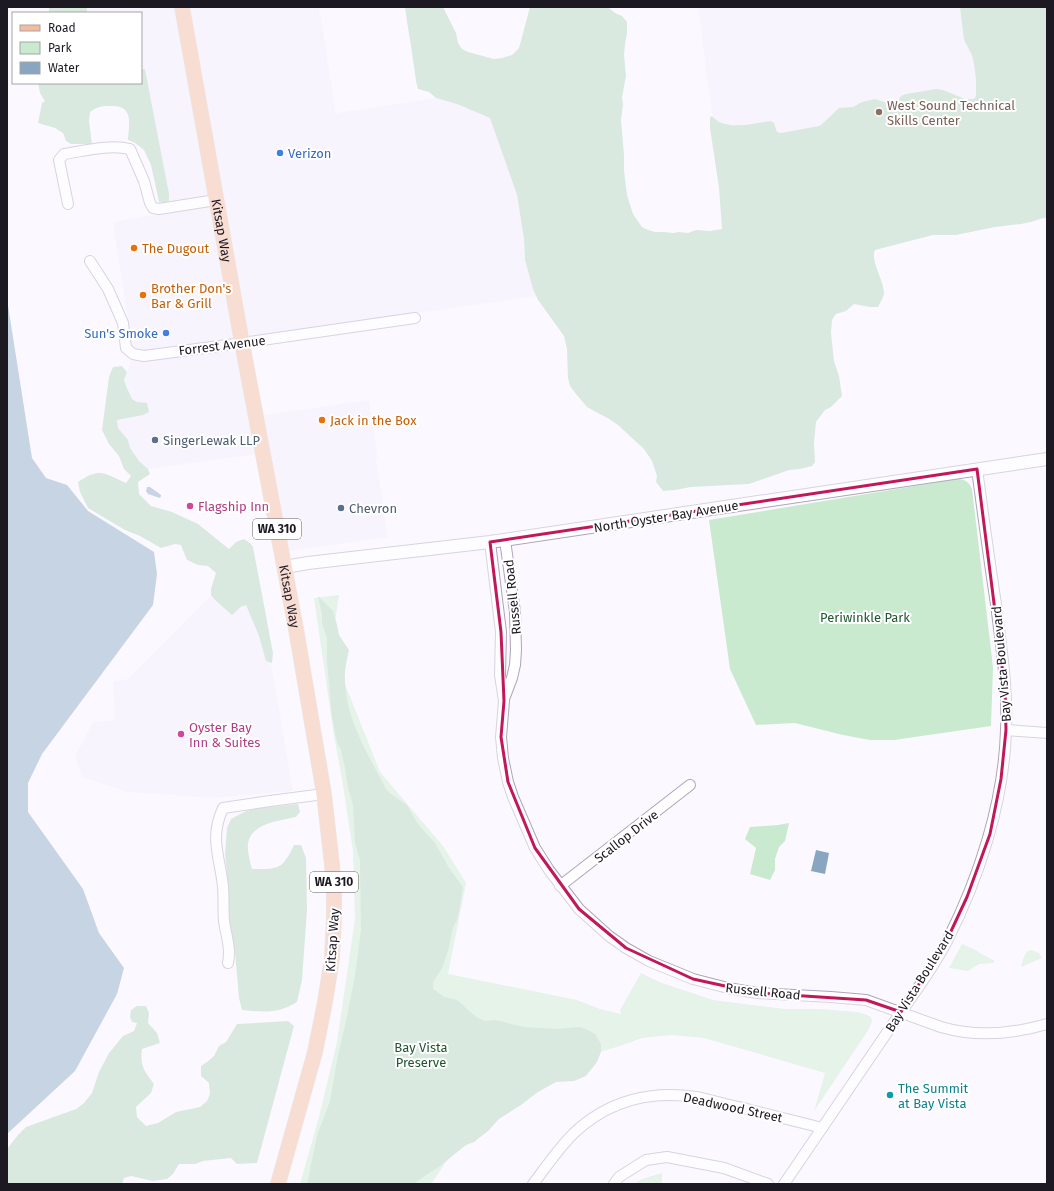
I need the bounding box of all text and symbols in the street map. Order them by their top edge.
legend [12,12,142,84]
text: Road [48,21,76,35]
text: Park [48,41,72,55]
text: Water [48,61,80,75]
place label: West Sound Technical Skills Center [887,98,1015,128]
marker: West Sound Technical Skills Center [874,107,884,117]
place label: Verizon [288,146,331,161]
marker: Verizon [275,148,285,158]
street label: Kitsap Way [208,198,235,264]
place label: The Dugout [142,241,210,256]
marker: The Dugout [129,243,139,253]
place label: Brother Don's Bar & Grill [151,281,231,311]
marker: Brother Don's Bar & Grill [138,290,148,300]
place label: Sun's Smoke [84,326,158,341]
marker: Sun's Smoke [161,328,171,338]
street label: Forrest Avenue [178,333,266,358]
place label: Jack in the Box [330,413,417,428]
marker: Jack in the Box [317,415,327,425]
place label: SingerLewak LLP [163,433,261,448]
marker: SingerLewak LLP [150,435,160,445]
street label: North Oyster Bay Avenue [593,498,740,535]
place label: Flagship Inn [198,499,269,514]
marker: Flagship Inn [185,501,195,511]
place label: Chevron [349,501,397,516]
marker: Chevron [336,503,346,513]
road number: WA 310 [253,519,301,539]
street label: Russell Road [501,559,524,635]
street label: Kitsap Way [276,564,303,630]
street label: Bay Vista Boulevard [989,605,1014,722]
park label: Periwinkle Park [820,610,910,625]
place label: Oyster Bay Inn & Suites [189,720,260,750]
marker: Oyster Bay Inn & Suites [176,729,186,739]
street label: Scallop Drive [591,807,661,866]
road number: WA 310 [310,872,358,892]
street label: Kitsap Way [323,907,342,972]
street label: Bay Vista Boulevard [882,928,957,1035]
street label: Russell Road [725,980,801,1003]
park label: Bay Vista Preserve [394,1040,448,1070]
place label: The Summit at Bay Vista [898,1081,968,1111]
street label: Deadwood Street [682,1090,784,1125]
marker: The Summit at Bay Vista [885,1090,895,1100]

